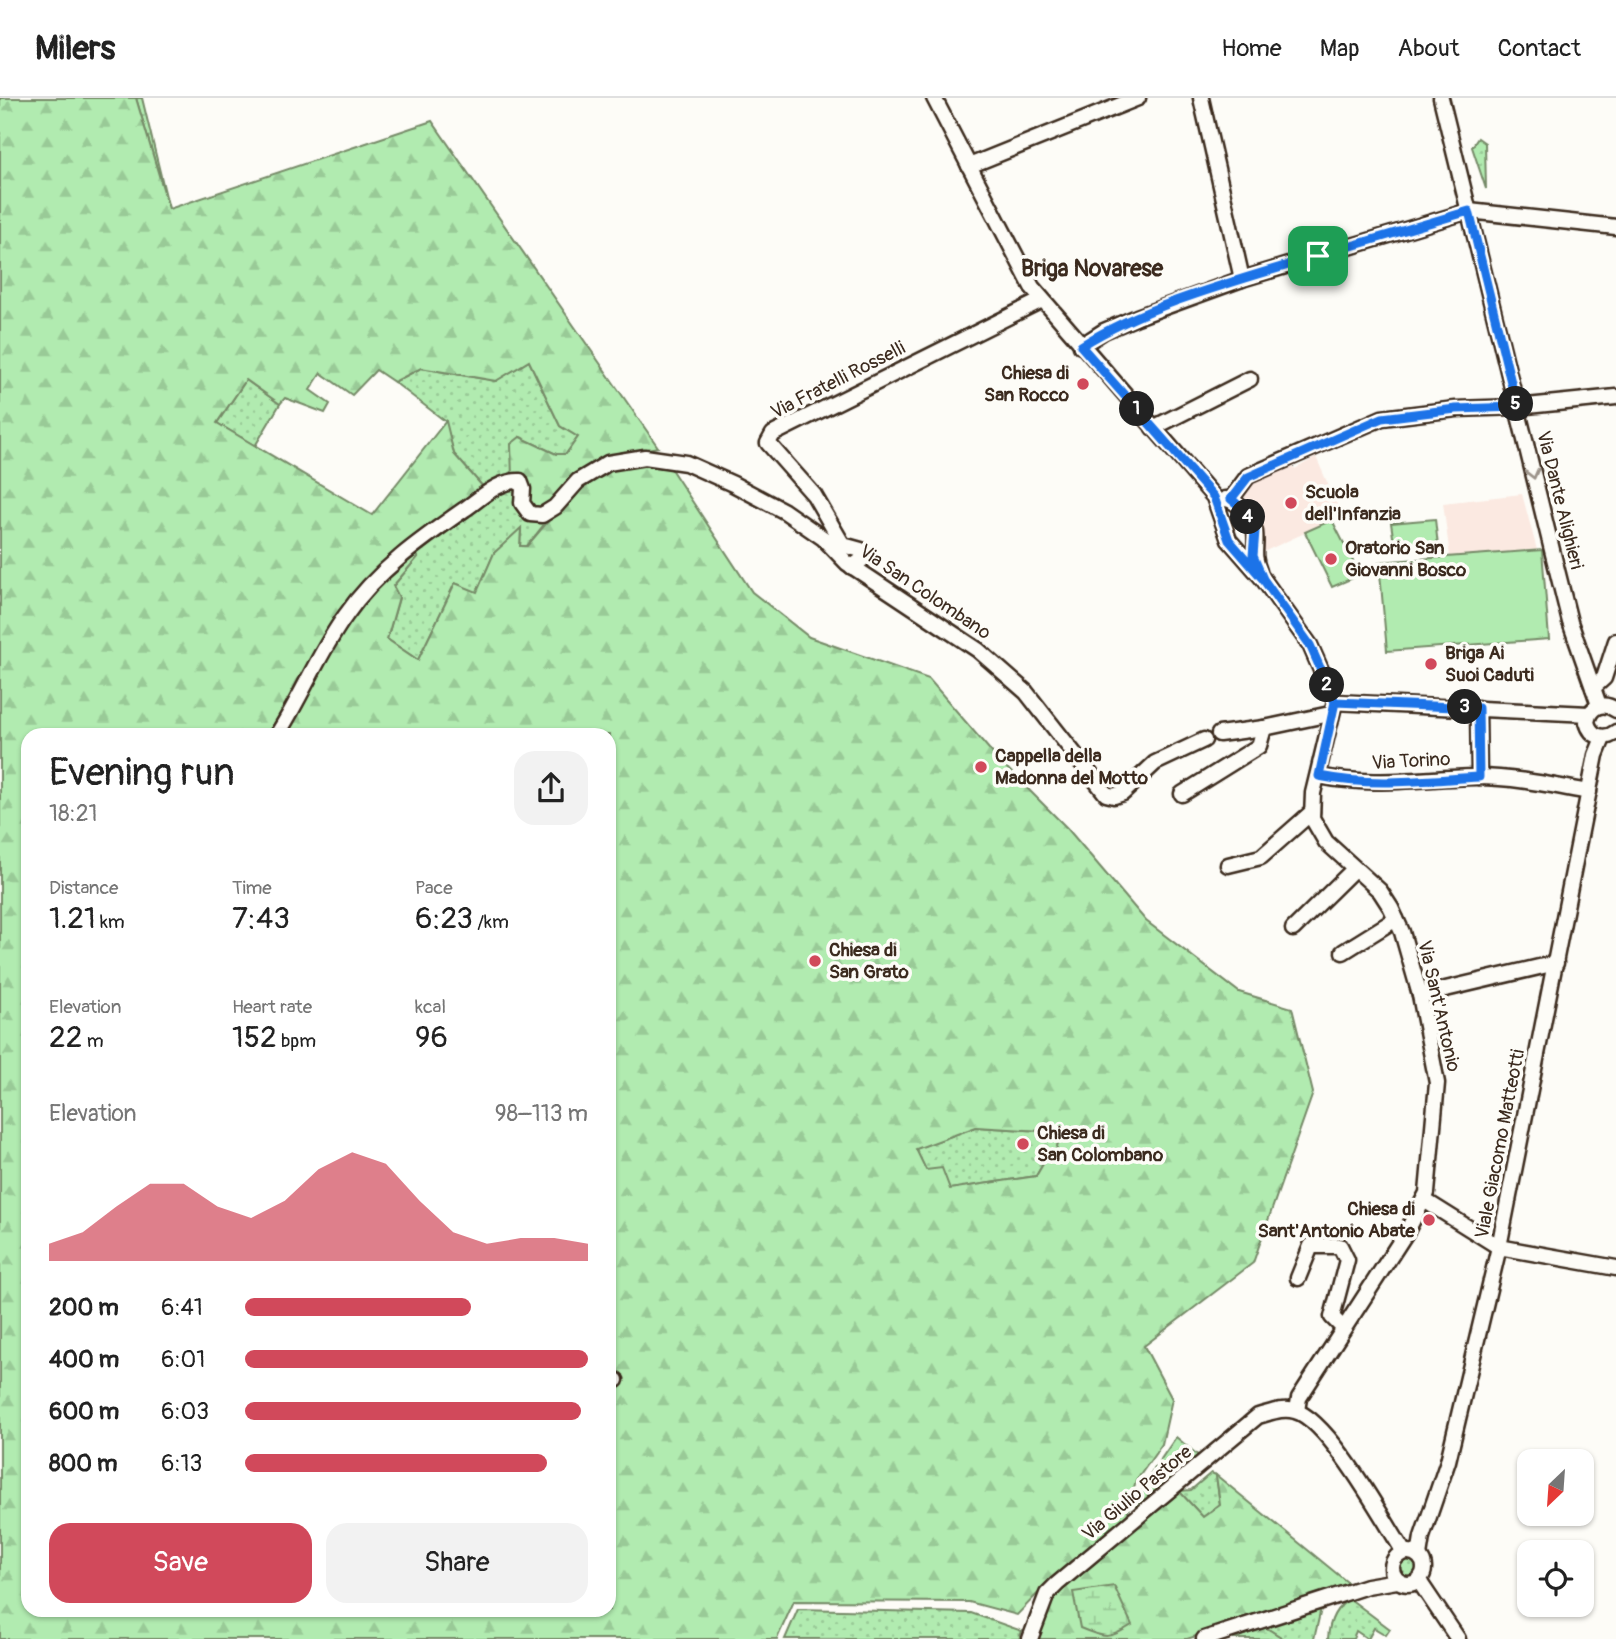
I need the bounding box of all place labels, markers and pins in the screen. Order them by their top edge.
pin [1288,226,1348,286]
place label: Chiesa di San Rocco [984,361,1070,407]
marker: Chiesa di San Rocco [1075,376,1091,392]
pin: 5 [1498,386,1534,422]
pin: 1 [1120,392,1154,426]
place label: Scuola dell'Infanzia [1305,480,1401,526]
marker: Scuola dell'Infanzia [1283,495,1299,511]
pin: 4 [1230,500,1266,534]
place label: Oratorio San Giovanni Bosco [1345,536,1467,582]
marker: Oratorio San Giovanni Bosco [1323,551,1339,567]
place label: Briga Ai Suoi Caduti [1445,641,1534,687]
marker: Briga Ai Suoi Caduti [1423,656,1439,672]
pin: 2 [1310,668,1344,702]
pin: 3 [1448,690,1482,724]
place label: Cappella della Madonna del Motto [995,744,1149,790]
marker: Cappella della Madonna del Motto [973,759,989,775]
place label: Chiesa di San Grato [829,938,910,984]
marker: Chiesa di San Grato [807,953,823,969]
place label: Chiesa di San Colombano [1037,1121,1164,1167]
marker: Chiesa di San Colombano [1015,1136,1031,1152]
place label: Chiesa di Sant'Antonio Abate [1258,1197,1416,1243]
marker: Chiesa di Sant'Antonio Abate [1421,1212,1437,1228]

